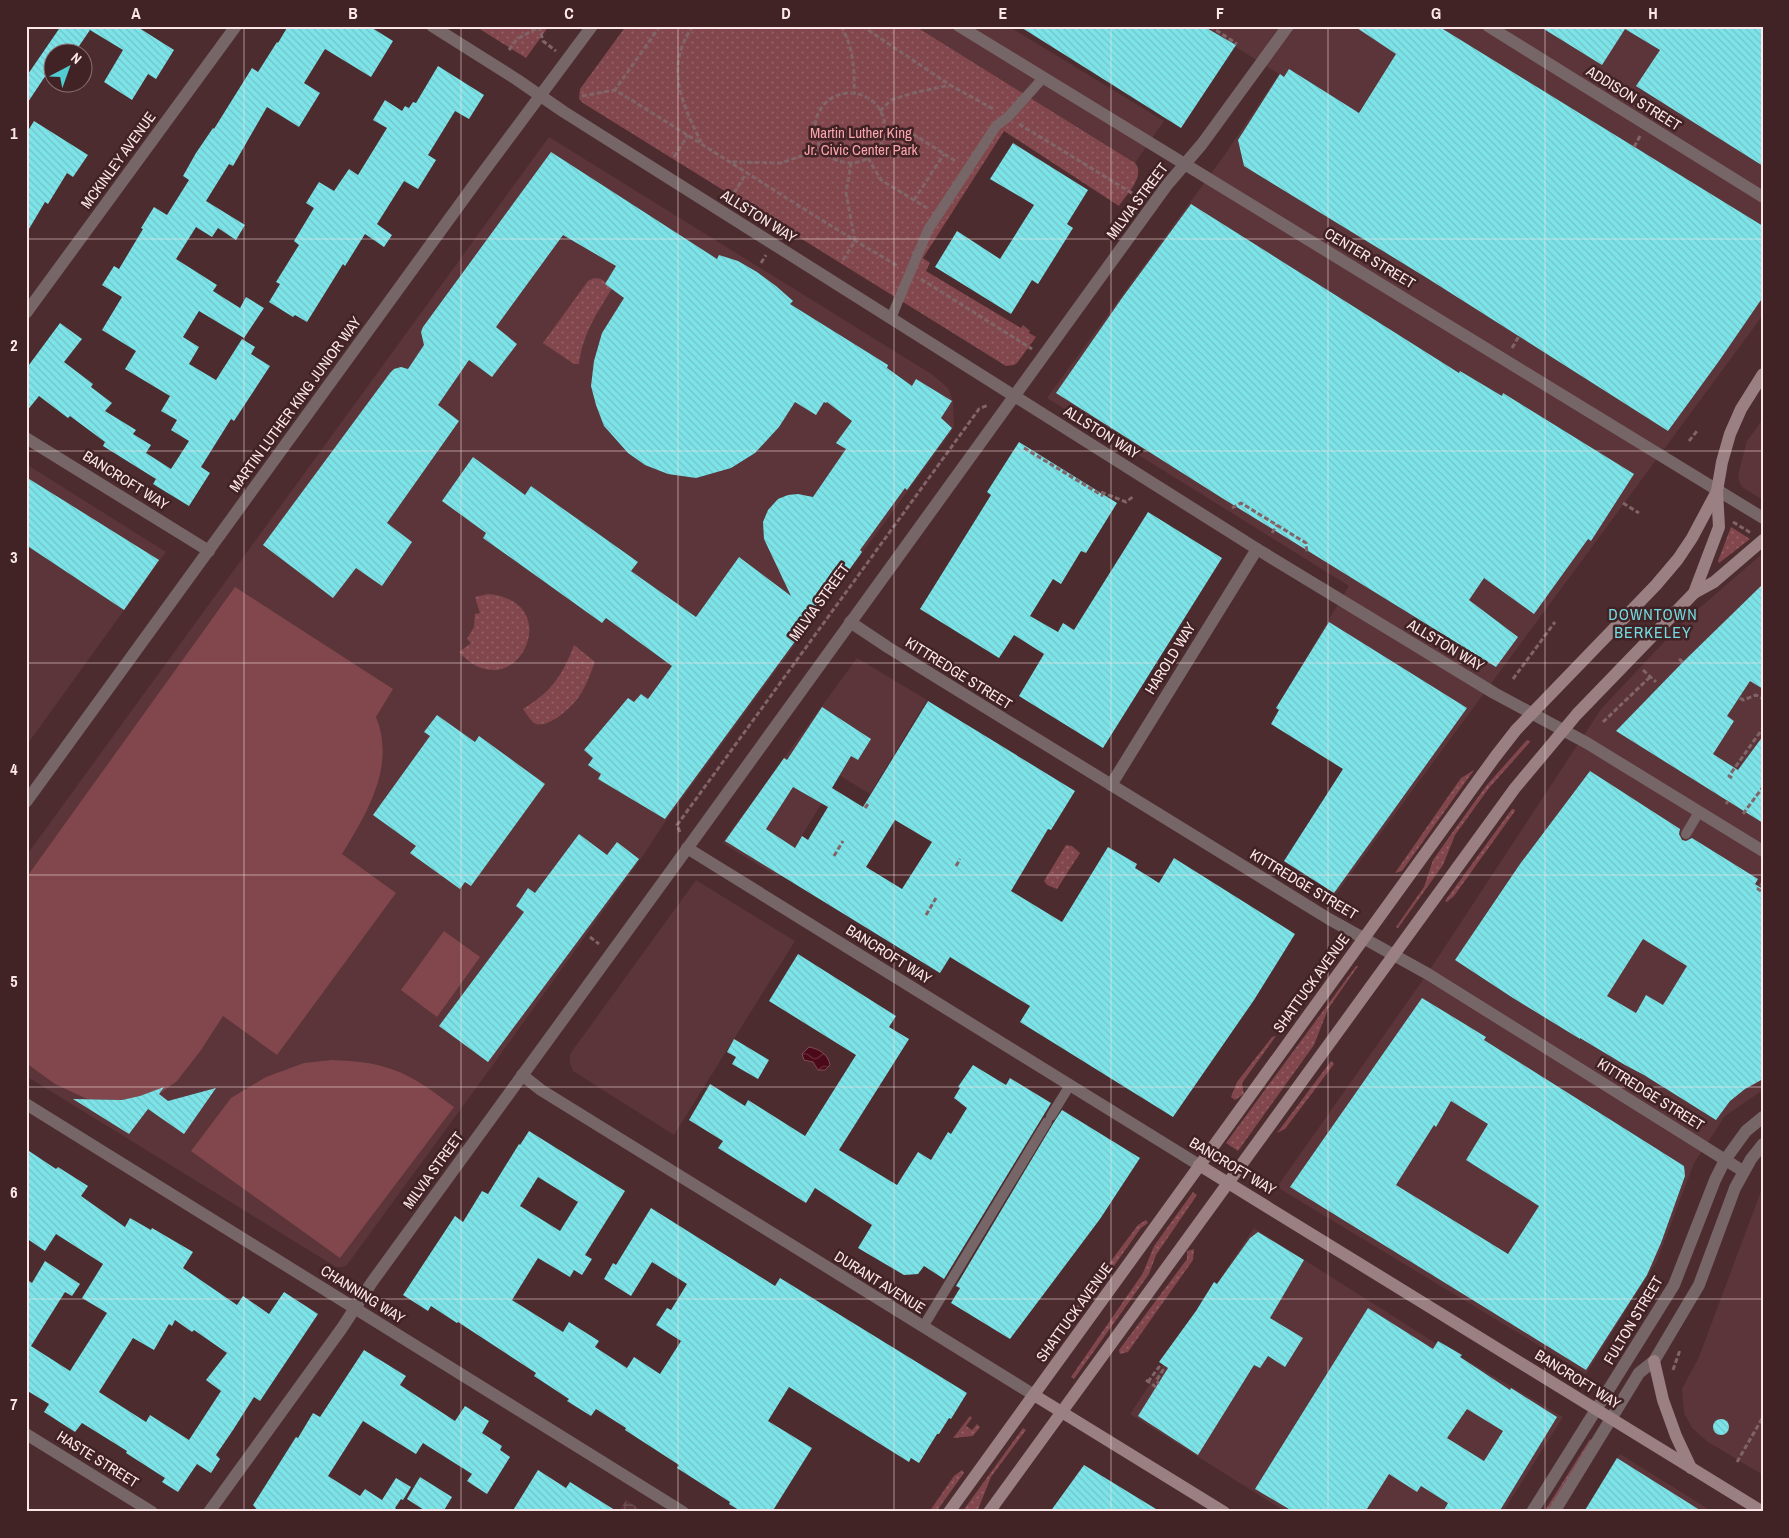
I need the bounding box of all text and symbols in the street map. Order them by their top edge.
text: A [131,2,141,24]
text: B [348,2,358,24]
text: C [564,2,574,24]
text: D [781,2,791,24]
text: E [999,2,1008,24]
text: F [1216,2,1224,24]
text: G [1431,2,1441,24]
text: H [1648,2,1658,24]
north arrow [42,42,92,92]
text: N [67,49,86,68]
street label: ADDISON STREET [1582,60,1686,136]
street label: MCKINLEY AVENUE [76,107,160,213]
text: 1 [10,122,18,144]
park label: Martin Luther King Jr. Civic Center Park [804,122,919,160]
street label: MILVIA STREET [1101,158,1173,244]
street label: ALLSTON WAY [716,184,802,248]
street label: CENTER STREET [1321,223,1420,294]
street label: MARTIN LUTHER KING JUNIOR WAY [224,311,366,496]
text: 2 [10,334,18,356]
street label: ALLSTON WAY [1059,400,1145,464]
street label: BANCROFT WAY [79,445,174,515]
text: 3 [10,546,18,568]
street label: MILVIA STREET [784,559,854,645]
district label: DOWNTOWN BERKELEY [1608,603,1698,643]
street label: ALLSTON WAY [1403,613,1489,677]
street label: HAROLD WAY [1140,617,1201,698]
street label: KITTREDGE STREET [902,632,1017,715]
text: 4 [10,758,18,780]
street label: KITTREDGE STREET [1246,843,1362,925]
street label: BANCROFT WAY [842,919,937,989]
street label: SHATTUCK AVENUE [1268,929,1354,1037]
text: 5 [10,970,18,992]
street label: KITTREDGE STREET [1594,1053,1709,1136]
street label: MILVIA STREET [398,1127,468,1213]
street label: BANCROFT WAY [1186,1132,1281,1201]
text: 6 [10,1181,18,1203]
street label: DURANT AVENUE [831,1246,929,1318]
street label: SHATTUCK AVENUE [1031,1258,1117,1366]
street label: CHANNING WAY [317,1260,410,1329]
street label: FULTON STREET [1598,1271,1668,1368]
street label: BANCROFT WAY [1531,1344,1626,1414]
text: 7 [10,1393,18,1415]
street label: HASTE STREET [53,1425,143,1493]

